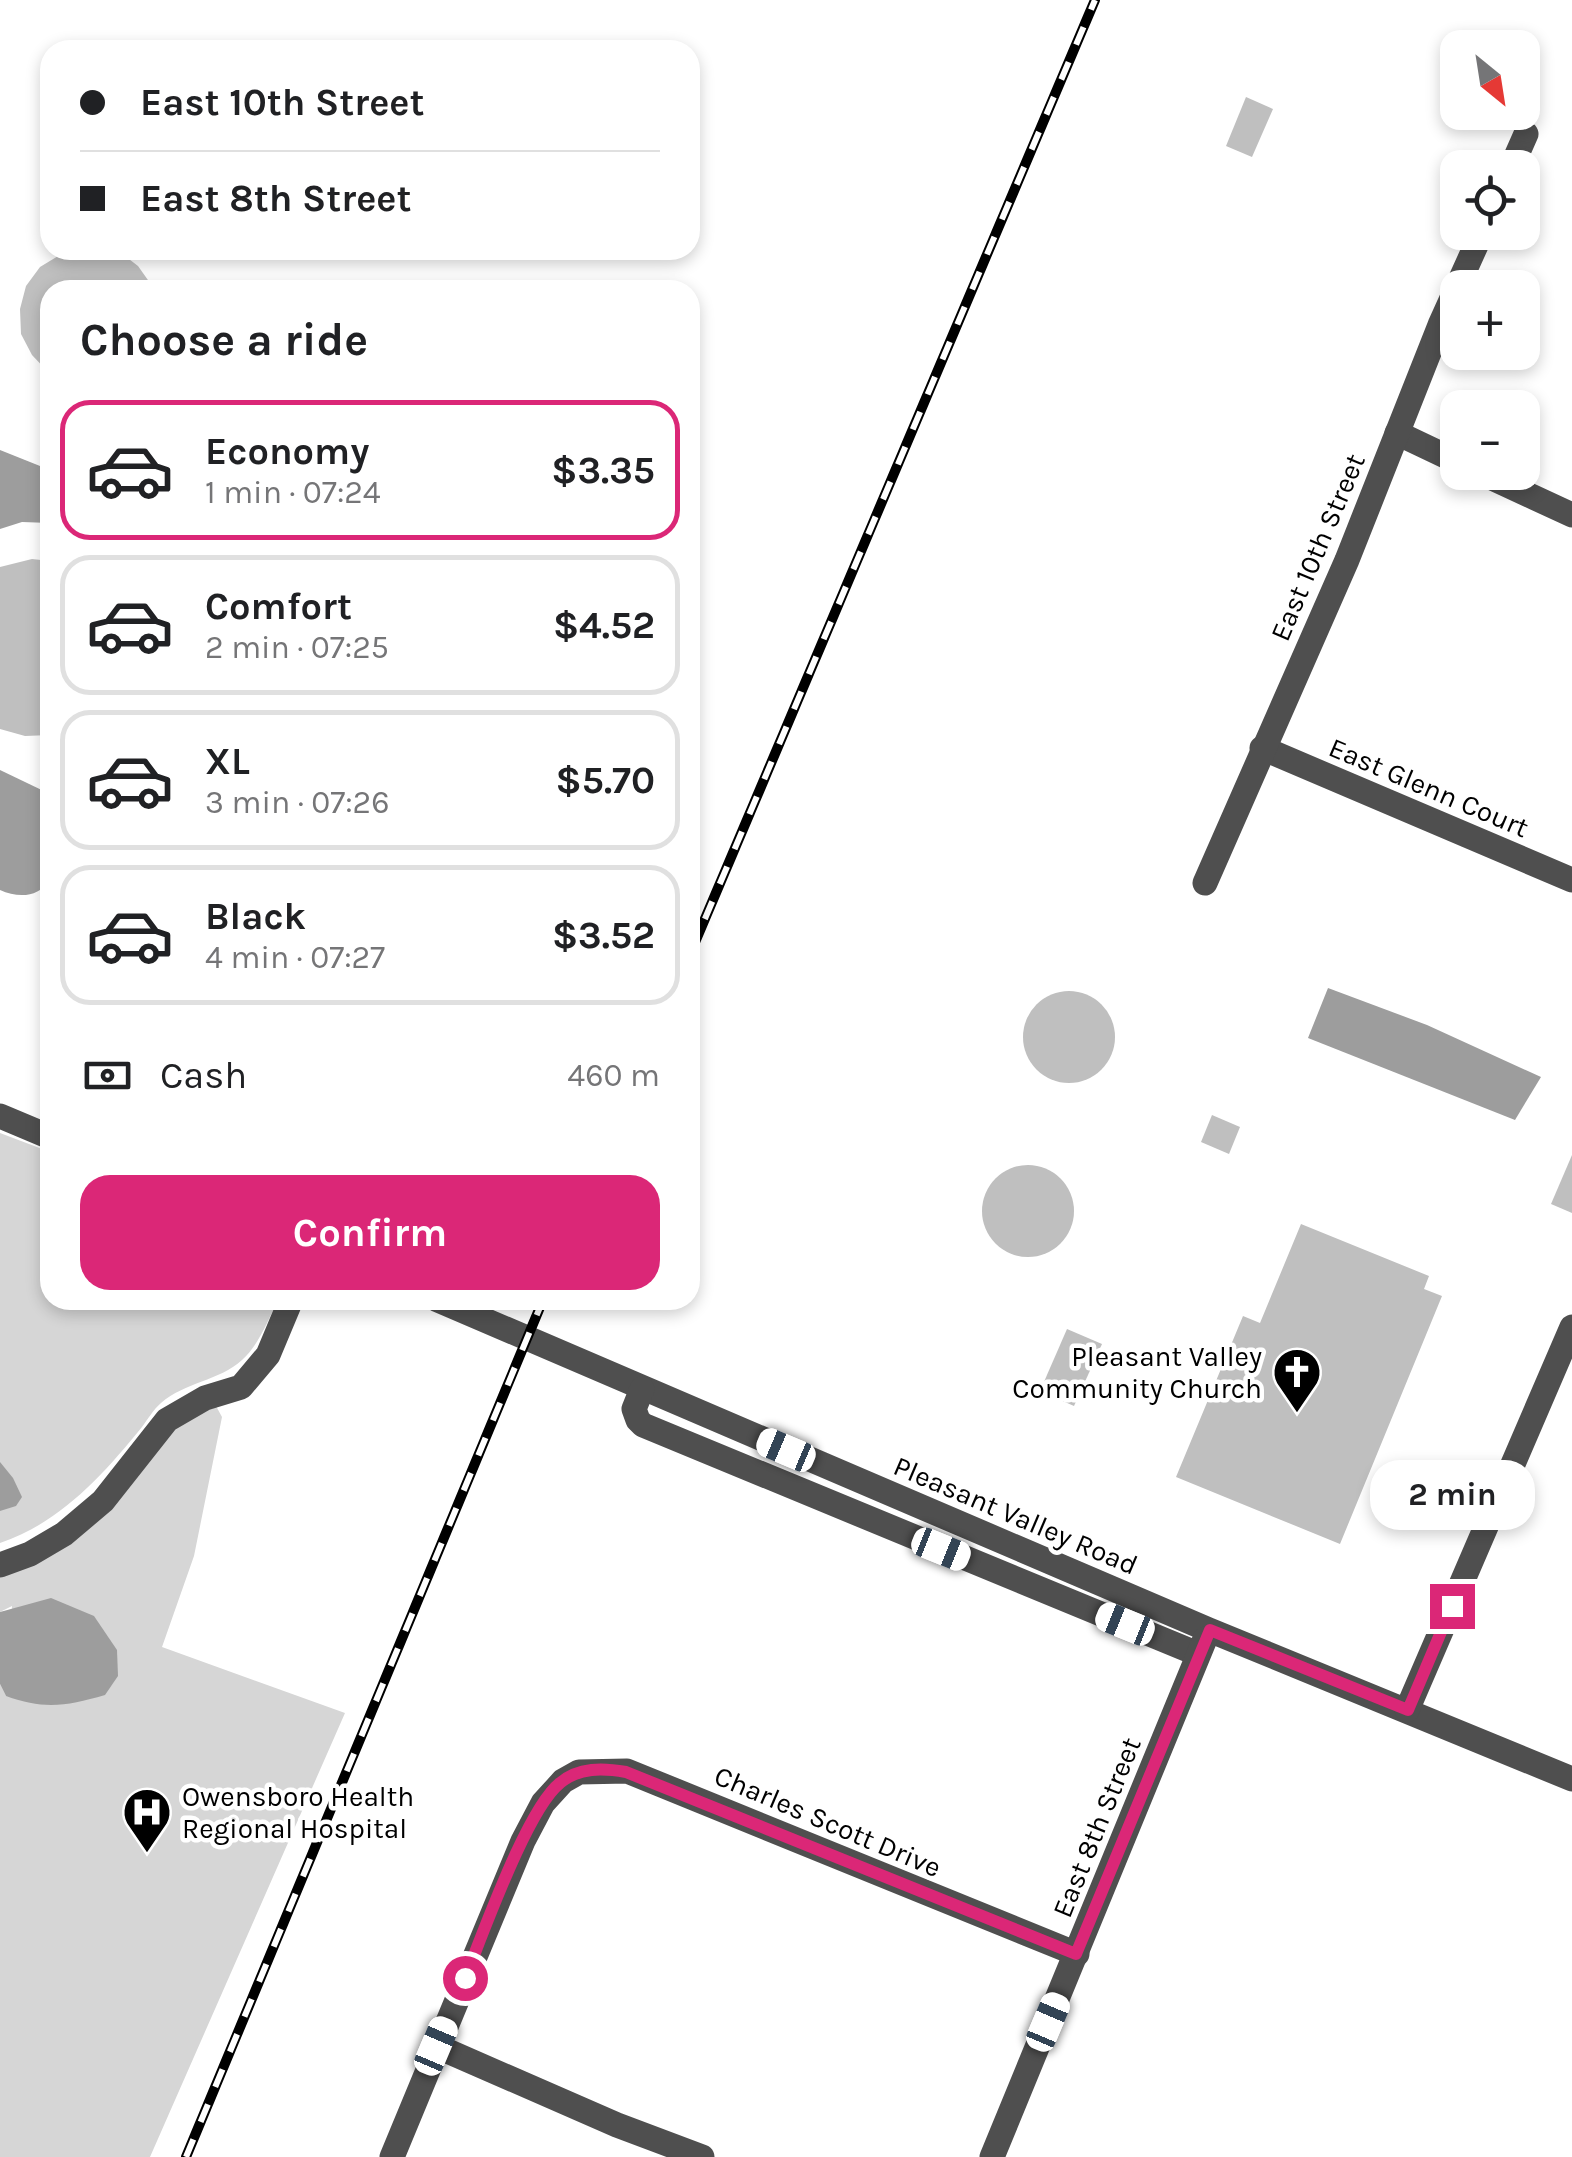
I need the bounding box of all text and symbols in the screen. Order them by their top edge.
north arrow [1440,30,1540,130]
map controls [1440,30,1540,490]
text: East 10th Street [140,80,424,125]
button: locate [1440,150,1540,250]
text: East 8th Street [140,176,411,221]
button: + [1440,270,1540,370]
text: Choose a ride [80,314,368,366]
button: − [1440,390,1540,490]
icon: car [85,425,175,515]
text: Economy [205,429,369,474]
text: $3.35 [551,448,655,493]
street label: East 10th Street [1263,449,1372,646]
text: 1 min · 07:24 [205,474,381,511]
icon: car [85,580,175,670]
text: Comfort [205,584,352,629]
text: $4.52 [553,603,655,648]
text: 2 min · 07:25 [205,629,389,666]
street label: East Glenn Court [1324,731,1534,844]
icon: car [85,735,175,825]
text: XL [205,739,250,784]
text: $5.70 [556,758,655,803]
text: 3 min · 07:26 [205,784,389,821]
icon: car [85,890,175,980]
text: Black [205,894,306,939]
text: $3.52 [552,913,655,958]
text: 4 min · 07:27 [205,939,385,976]
icon: cash [80,1048,135,1103]
text: Cash [160,1053,247,1098]
text: 460 m [567,1057,660,1094]
button: Confirm [80,1175,660,1290]
place label: Pleasant Valley Community Church [1012,1340,1262,1405]
church icon: Pleasant Valley Community Church [1271,1346,1323,1414]
car [753,1424,819,1476]
street label: Pleasant Valley Road [889,1449,1143,1582]
callout: 2 min [1370,1461,1534,1531]
text: 2 min [1408,1476,1497,1513]
car [908,1524,974,1574]
route end [1430,1584,1475,1629]
car [1092,1599,1158,1649]
street label: East 8th Street [1045,1732,1148,1922]
street label: Charles Scott Drive [710,1759,946,1884]
place label: Owensboro Health Regional Hospital [182,1780,414,1845]
hospital icon: Owensboro Health Regional Hospital [121,1786,173,1854]
route start [443,1956,488,2001]
car [1022,1989,1074,2055]
car [410,2013,462,2079]

